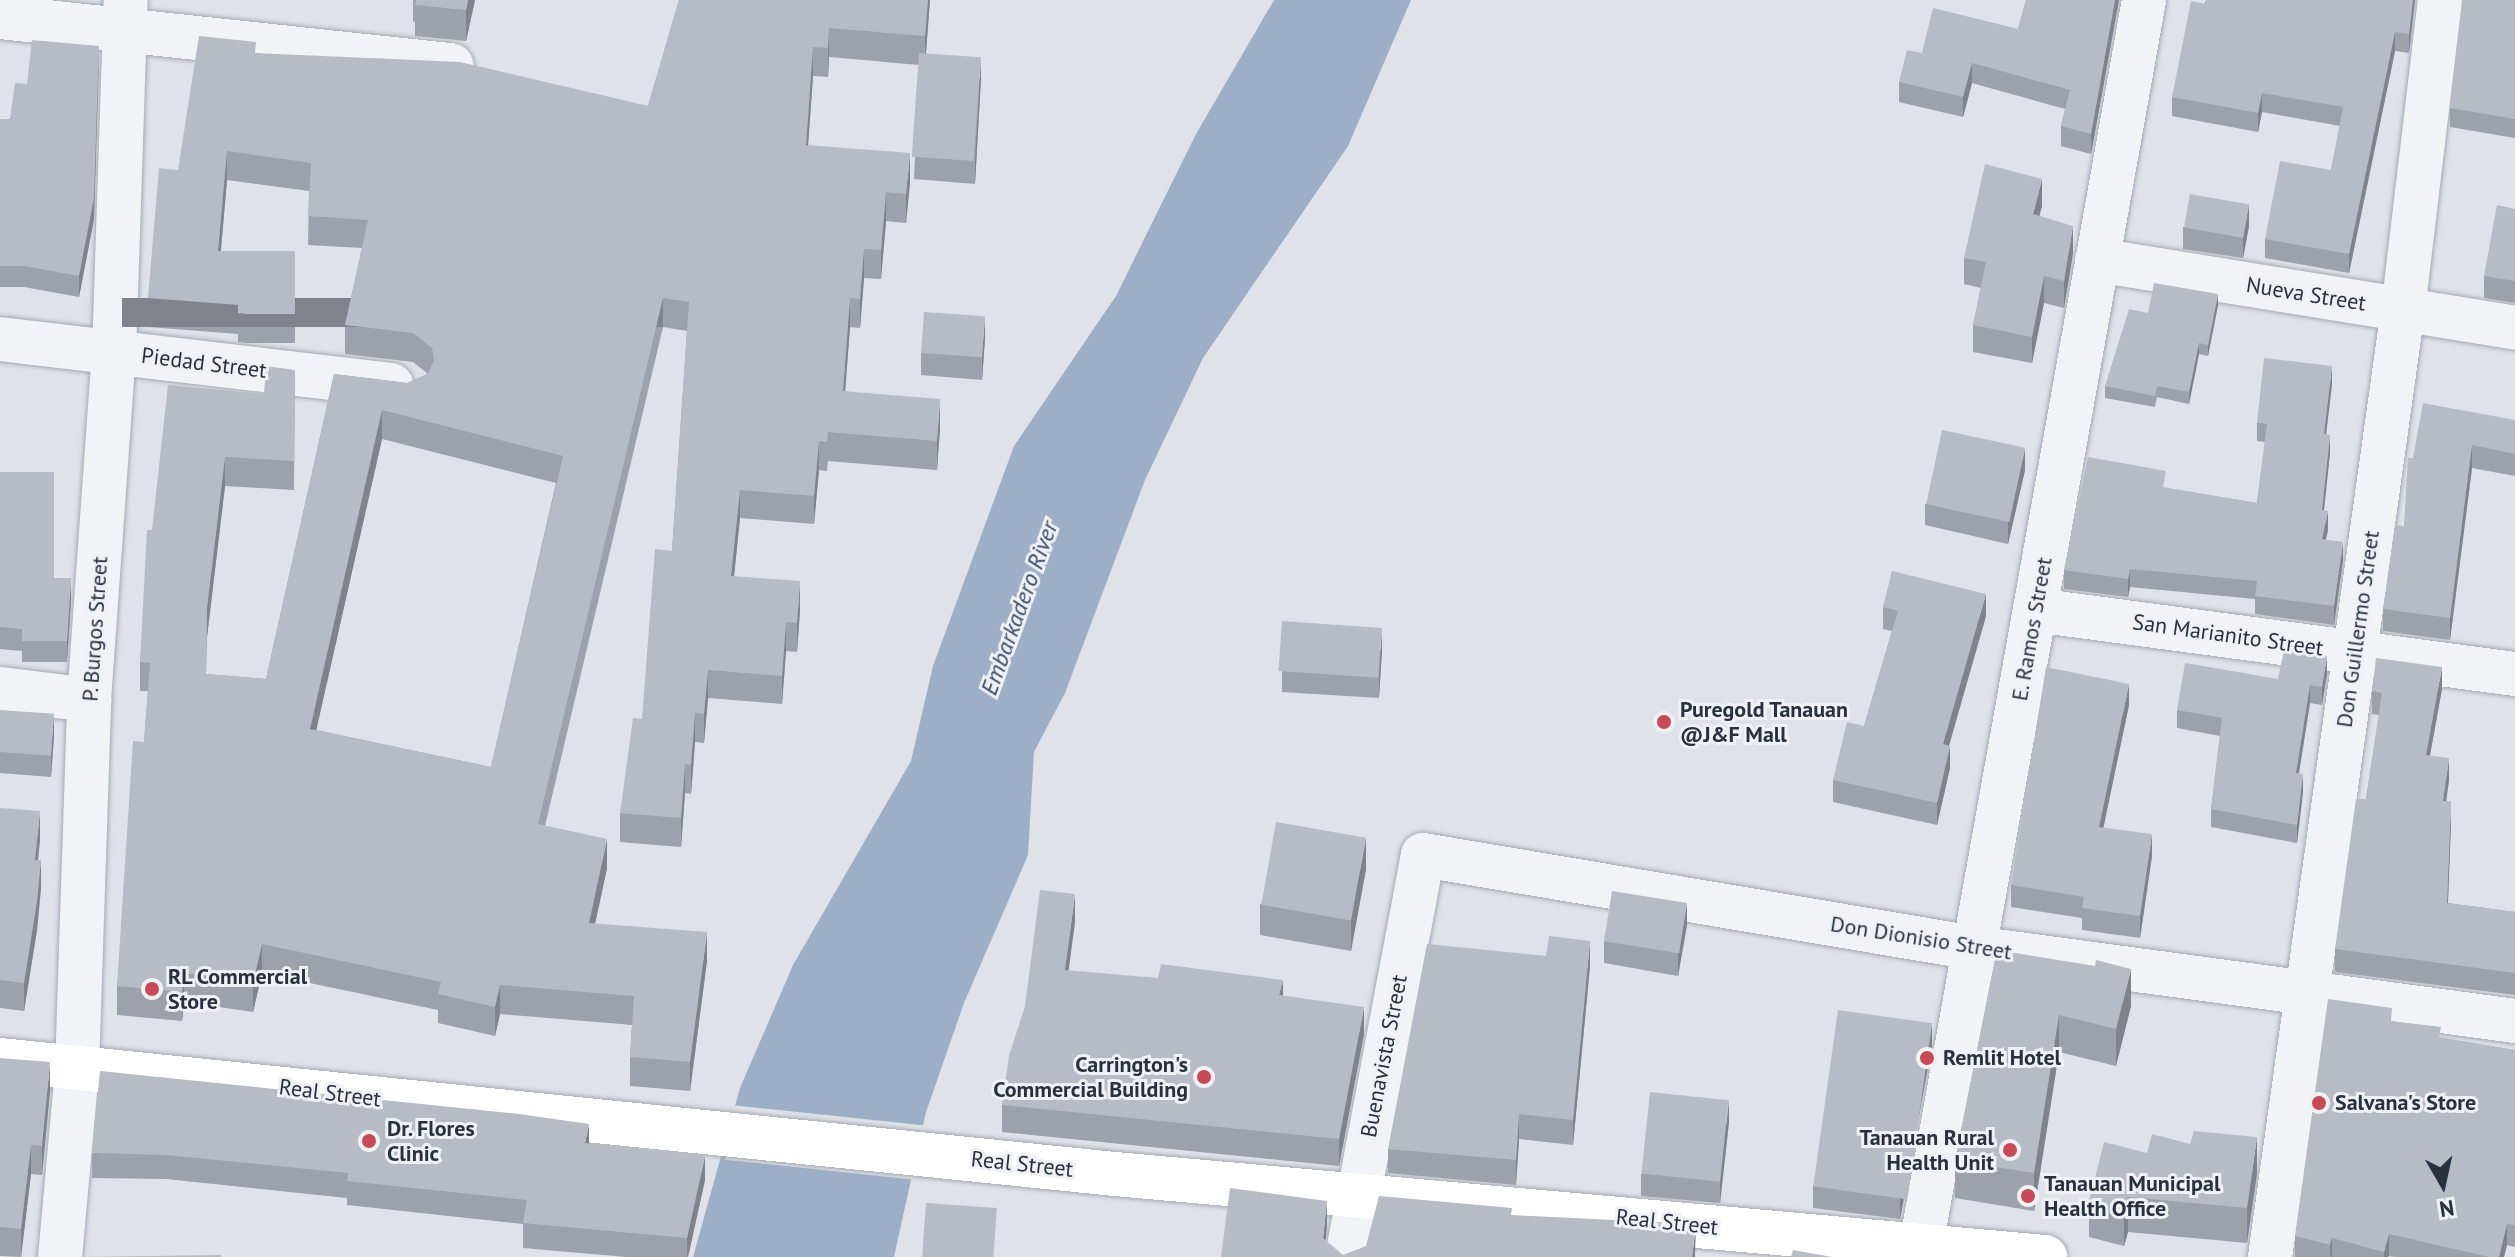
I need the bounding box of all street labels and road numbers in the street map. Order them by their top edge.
street label: Nueva Street [2244,272,2368,316]
street label: Piedad Street [140,342,268,384]
street label: Don Guillermo Street [2331,529,2385,729]
street label: E. Ramos Street [2006,554,2058,704]
street label: P. Burgos Street [77,555,113,703]
street label: San Marianito Street [2131,609,2325,661]
street label: Don Dionisio Street [1829,911,2013,965]
street label: Buenavista Street [1355,972,1413,1140]
street label: Real Street [277,1074,383,1112]
street label: Real Street [970,1146,1074,1182]
street label: Real Street [1615,1204,1719,1240]

